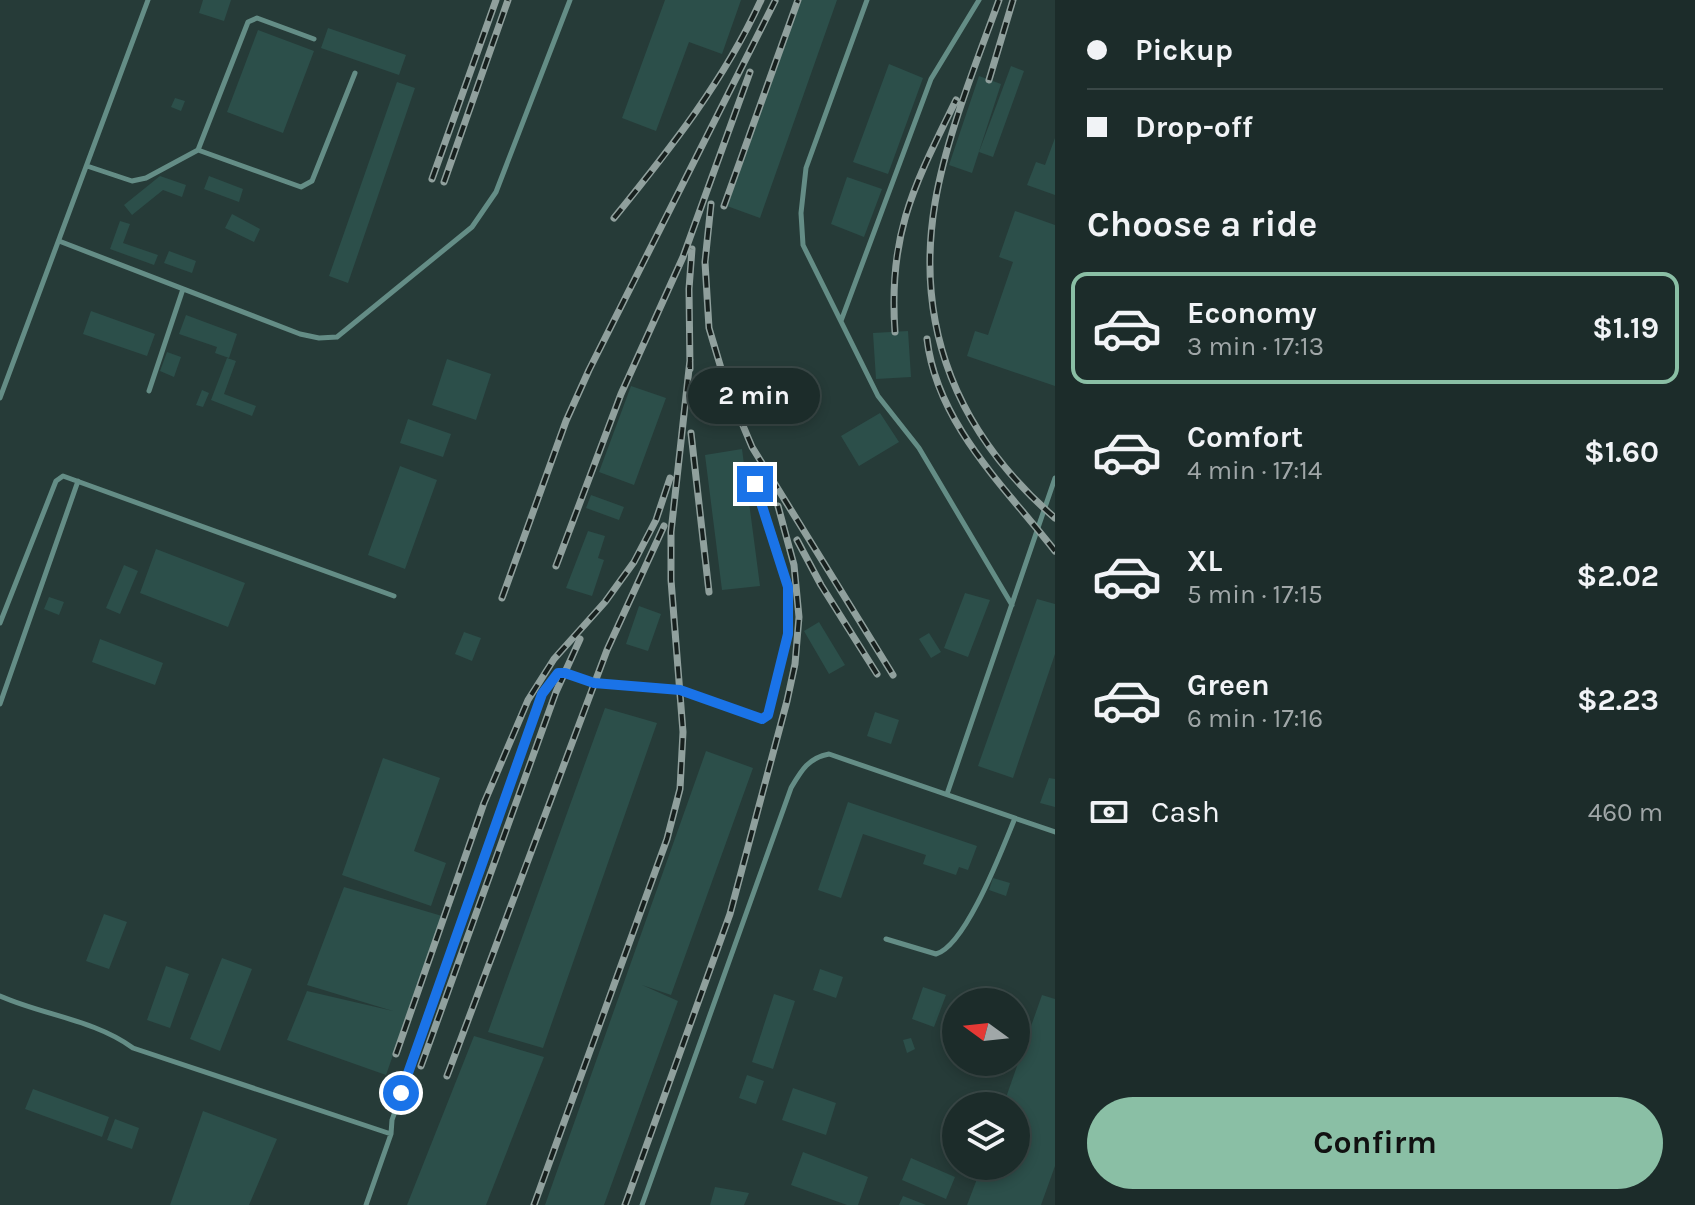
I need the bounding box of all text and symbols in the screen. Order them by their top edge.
text: Pickup [1135,32,1233,68]
text: Drop-off [1135,109,1253,145]
text: Choose a ride [1087,203,1317,245]
icon: car [1091,292,1163,364]
text: Economy [1187,295,1317,331]
text: $1.19 [1592,310,1659,346]
text: 3 min · 17:13 [1187,331,1324,362]
callout: 2 min [689,368,821,424]
text: 2 min [718,380,790,411]
icon: car [1091,416,1163,488]
text: Comfort [1187,419,1303,455]
text: $1.60 [1584,434,1659,470]
text: 4 min · 17:14 [1187,455,1322,486]
route end [737,466,773,502]
icon: car [1091,540,1163,612]
text: XL [1187,543,1222,579]
text: $2.02 [1577,558,1659,594]
text: 5 min · 17:15 [1187,579,1323,610]
icon: car [1091,664,1163,736]
text: Green [1187,667,1270,703]
text: $2.23 [1577,682,1659,718]
text: 6 min · 17:16 [1187,703,1323,734]
icon: cash [1087,790,1131,834]
text: Cash [1151,794,1220,830]
text: 460 m [1588,797,1663,828]
north arrow [942,988,1030,1076]
map controls [942,988,1030,1180]
route start [383,1075,419,1111]
button: layers [942,1092,1030,1180]
button: Confirm [1087,1097,1663,1189]

